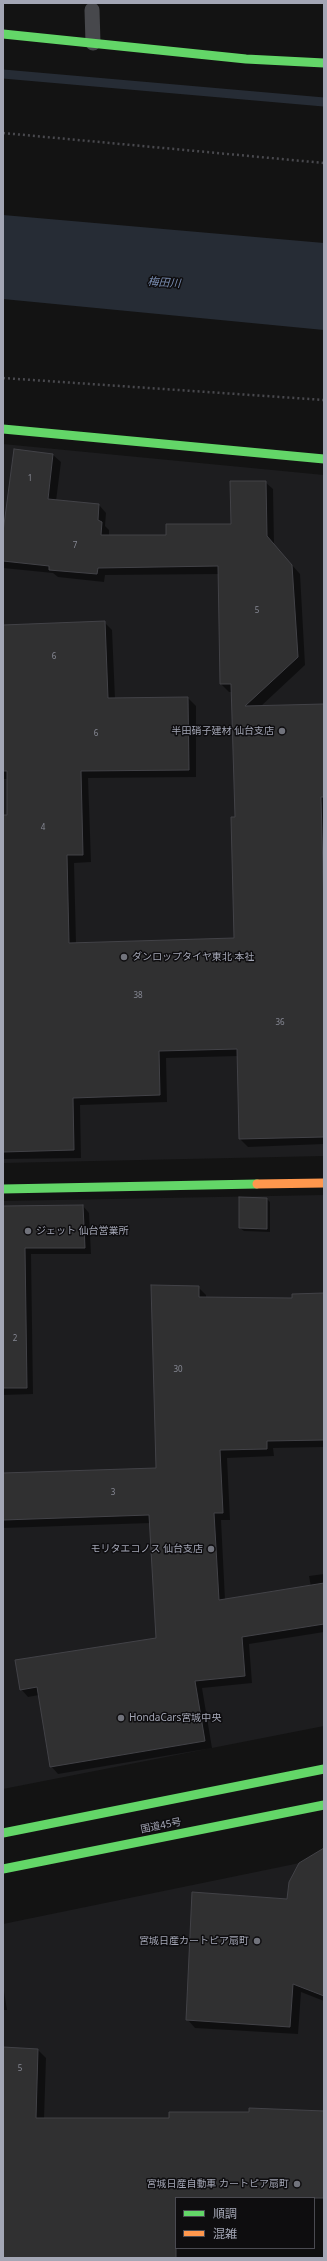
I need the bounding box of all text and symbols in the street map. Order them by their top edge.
water label: 梅田川 [147,275,181,291]
house number: 1 [28,474,32,484]
house number: 7 [73,541,77,551]
house number: 5 [255,606,259,616]
house number: 6 [52,652,56,662]
place label: 半田硝子建材 仙台支店 [171,725,274,737]
marker: 半田硝子建材 仙台支店 [277,726,287,736]
house number: 6 [94,729,98,739]
house number: 4 [41,823,45,833]
place label: ダンロップタイヤ東北 本社 [132,951,255,963]
marker: ダンロップタイヤ東北 本社 [119,952,129,962]
house number: 38 [133,991,143,1001]
house number: 36 [275,1018,285,1028]
place label: ジェット 仙台営業所 [36,1225,129,1237]
marker: ジェット 仙台営業所 [23,1226,33,1236]
house number: 2 [13,1334,17,1344]
house number: 30 [173,1365,183,1375]
house number: 3 [111,1488,115,1498]
place label: モリタエコノス 仙台支店 [90,1543,203,1555]
marker: モリタエコノス 仙台支店 [206,1544,216,1554]
place label: HondaCars宮城中央 [129,1712,221,1724]
marker: HondaCars宮城中央 [116,1713,126,1723]
street label: 国道45号 [140,1816,182,1836]
place label: 宮城日産カートピア扇町 [139,1935,249,1947]
marker: 宮城日産カートピア扇町 [252,1936,262,1946]
house number: 5 [18,2064,22,2074]
place label: 宮城日産自動車 カートピア扇町 [146,2178,289,2190]
marker: 宮城日産自動車 カートピア扇町 [292,2179,302,2189]
legend [175,2197,315,2249]
text: 順調 [213,2205,237,2222]
text: 混雑 [213,2225,237,2242]

